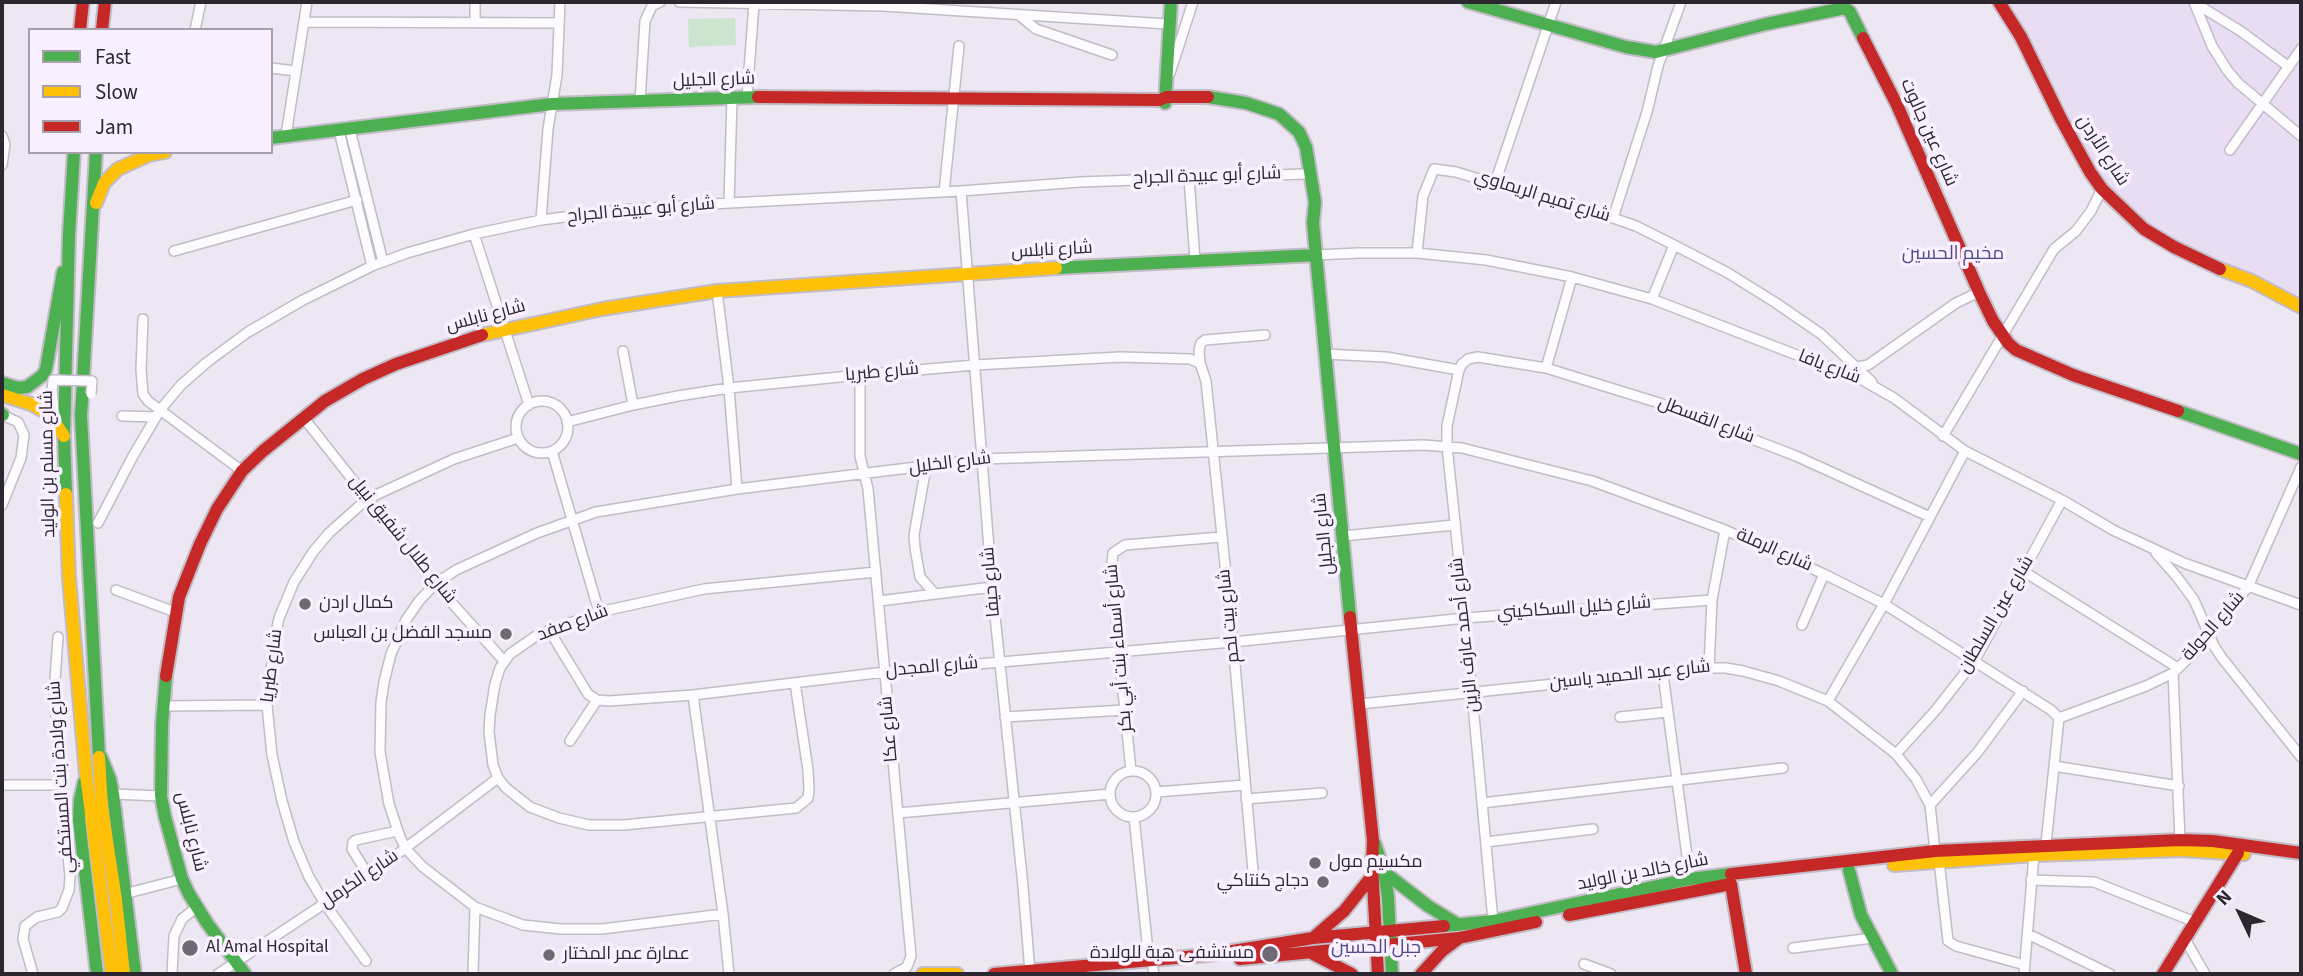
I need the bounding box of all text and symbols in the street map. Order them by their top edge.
legend [28,28,273,154]
text: Fast [95,42,131,72]
street label: شارع الجليل [672,69,756,93]
street label: شارع عين جالوت [1895,76,1961,190]
text: Slow [95,77,138,107]
street label: شارع الأردن [2071,111,2133,191]
text: Jam [95,112,133,142]
street label: شارع أبو عبيدة الجراح [1132,164,1282,190]
street label: شارع تميم الريماوي [1471,166,1613,228]
street label: شارع أبو عبيدة الجراح [566,194,716,228]
street label: شارع نابلس [1011,238,1093,264]
district label: مخيم الحسين [1902,244,2004,266]
street label: شارع نابلس [444,296,528,338]
street label: شارع يافا [1795,346,1863,390]
street label: شارع طبريا [844,359,920,387]
street label: شارع مسلم بن الوليد [37,390,61,538]
street label: شارع القسطل [1655,393,1757,449]
street label: شارع الخليل [908,448,992,480]
street label: شارع طلال شفيق نبيل [344,471,460,609]
street label: شارع الجليل [1310,492,1340,576]
street label: شارع الرملة [1733,525,1815,577]
street label: شارع حيفا [978,546,1006,618]
street label: شارع عين السلطان [1955,552,2039,678]
street label: شارع أحمد عارف الزين [1447,557,1485,713]
street label: شارع أسماء بنت أبي بكر [1102,563,1138,733]
street label: شارع بيت لحم [1214,568,1246,664]
street label: شارع الحولة [2178,588,2250,666]
place label: كمال اردن [319,593,394,615]
street label: شارع خليل السكاكيني [1496,593,1652,625]
marker: كمال اردن [297,596,313,612]
street label: شارع صفد [534,601,612,647]
place label: مسجد الفضل بن العباس [313,623,492,645]
marker: مسجد الفضل بن العباس [498,626,514,642]
street label: شارع طبريا [258,628,288,704]
street label: شارع المجدل [885,653,979,683]
street label: شارع عبد الحميد ياسين [1548,657,1712,695]
street label: شارع ولادة بنت المستكفي [44,680,80,874]
street label: شارع عكا [876,695,904,763]
street label: شارع نابلس [170,790,210,874]
street label: شارع الكرمل [317,846,403,914]
street label: شارع خالد بن الوليد [1576,850,1710,896]
place label: مكسيم مول [1329,852,1423,874]
marker: مكسيم مول [1307,855,1323,871]
place label: دجاج كنتاكي [1217,871,1309,893]
marker: دجاج كنتاكي [1315,874,1331,890]
north arrow [2205,878,2275,948]
text: N [2210,884,2239,912]
place label: Al Amal Hospital [206,937,329,959]
marker: Al Amal Hospital [180,938,200,958]
district label: جبل الحسين [1331,938,1421,960]
place label: مستشفى هبة للولادة [1090,943,1254,965]
place label: عمارة عمر المختار [563,944,690,966]
marker: مستشفى هبة للولادة [1260,944,1280,964]
marker: عمارة عمر المختار [541,947,557,963]

